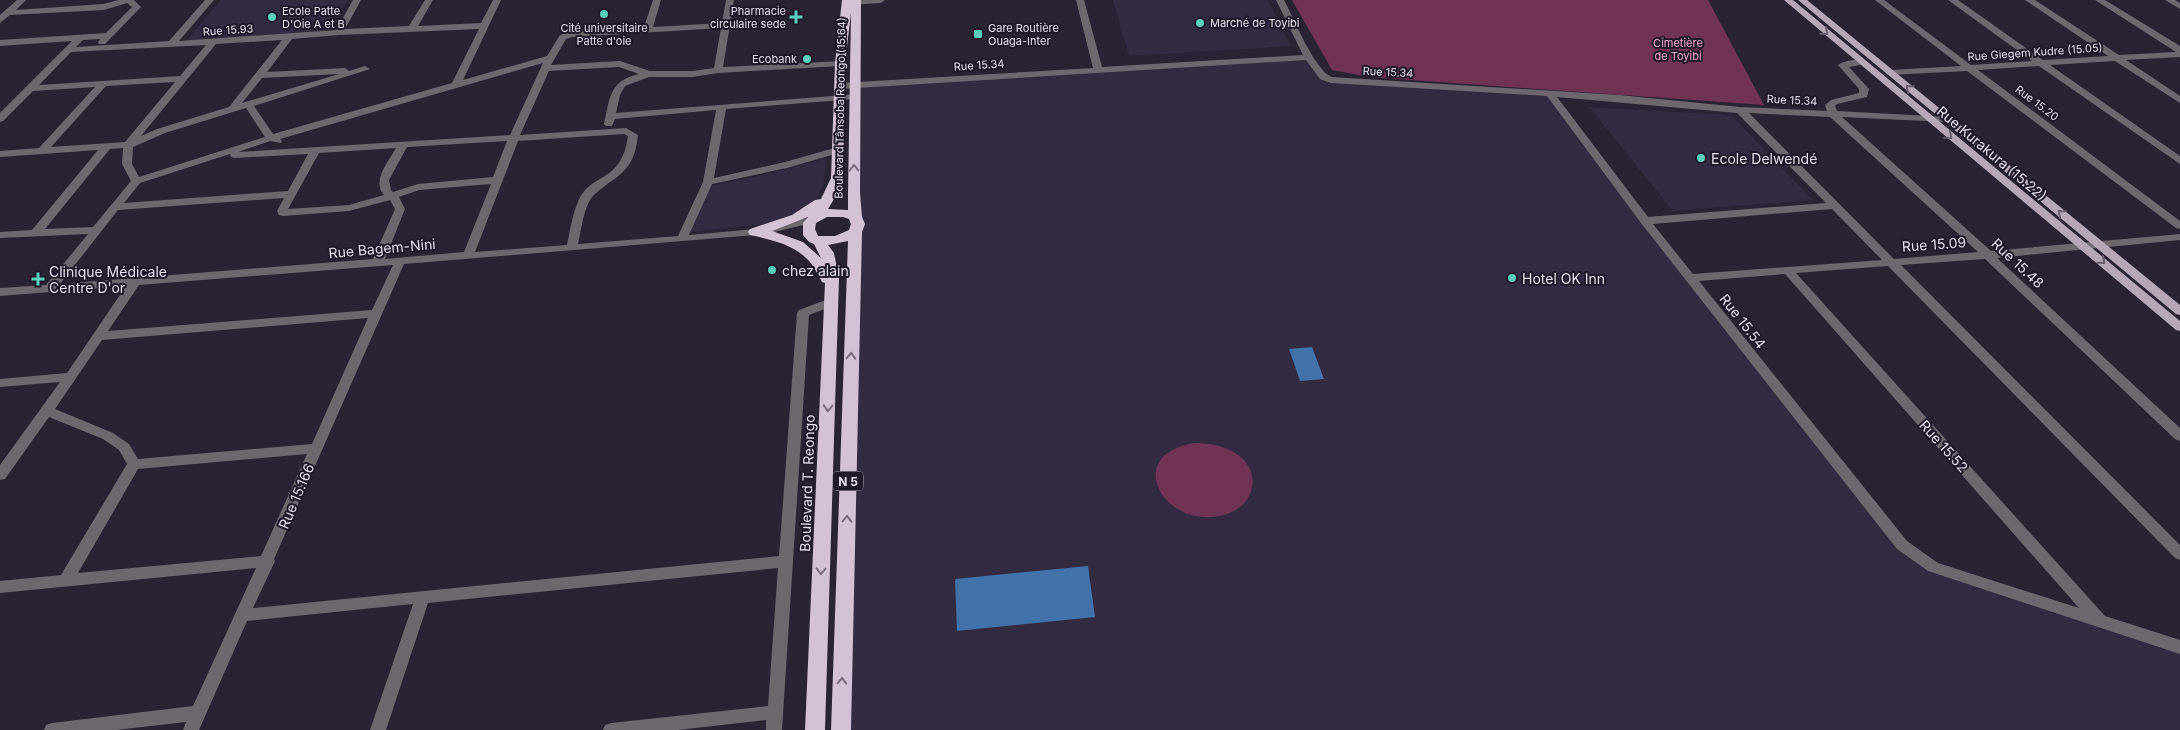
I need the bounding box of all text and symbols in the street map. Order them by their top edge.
place label: Ecole Patte D'Oie A et B [282,4,345,31]
place label: Pharmacie circulaire sede [710,4,786,31]
marker: Cité universitaire Patte d'oie [598,8,610,20]
marker: Ecole Patte D'Oie A et B [266,11,278,23]
marker: Pharmacie circulaire sede [790,11,802,23]
place label: Marché de Toyibi [1210,16,1299,30]
street label: Boulevard Tânsoba Reongo (15.64) [831,17,849,199]
marker: Marché de Toyibi [1194,17,1206,29]
street label: Rue 15.93 [202,21,254,39]
place label: Cité universitaire Patte d'oie [560,21,648,48]
place label: Gare Routière Ouaga-Inter [988,21,1059,48]
one-way arrow [1819,26,1828,34]
marker: Gare Routière Ouaga-Inter [972,28,984,40]
park label: Cimetière de Toyibi [1653,36,1703,63]
street label: Rue Giegem Kudre (15.05) [1967,40,2103,64]
place label: Ecobank [752,52,797,66]
marker: Ecobank [801,53,813,65]
street label: Rue 15.34 [953,56,1005,74]
street label: Rue 15.34 [1362,64,1414,80]
street label: Rue 15.20 [2013,82,2062,124]
one-way arrow [1905,84,1914,93]
street label: Rue 15.34 [1766,92,1818,108]
street label: Rue Kurakura (15.22) [1934,102,2050,204]
one-way arrow [1944,130,1953,139]
place label: Ecole Delwendé [1711,150,1817,167]
marker: Ecole Delwendé [1695,152,1707,164]
one-way arrow [849,164,859,172]
one-way arrow [2058,211,2067,219]
street label: Rue 15.09 [1901,233,1967,255]
street label: Rue Bagem-Nini [328,235,436,261]
street label: Rue 15.48 [1988,235,2048,291]
one-way arrow [2096,256,2105,264]
place label: chez alain [782,262,849,279]
place label: Clinique Médicale Centre D'or [49,263,167,296]
marker: chez alain [766,264,778,276]
place label: Hotel OK Inn [1522,270,1605,287]
marker: Clinique Médicale Centre D'or [31,272,45,286]
marker: Hotel OK Inn [1506,272,1518,284]
street label: Rue 15.54 [1716,290,1770,352]
one-way arrow [846,352,856,360]
one-way arrow [822,404,833,412]
street label: Boulevard T. Reongo [796,414,818,552]
street label: Rue 15.52 [1916,416,1972,476]
street label: Rue 15.166 [275,461,317,531]
road number: N 5 [833,472,863,491]
one-way arrow [841,515,852,523]
one-way arrow [816,567,827,575]
one-way arrow [837,677,847,685]

